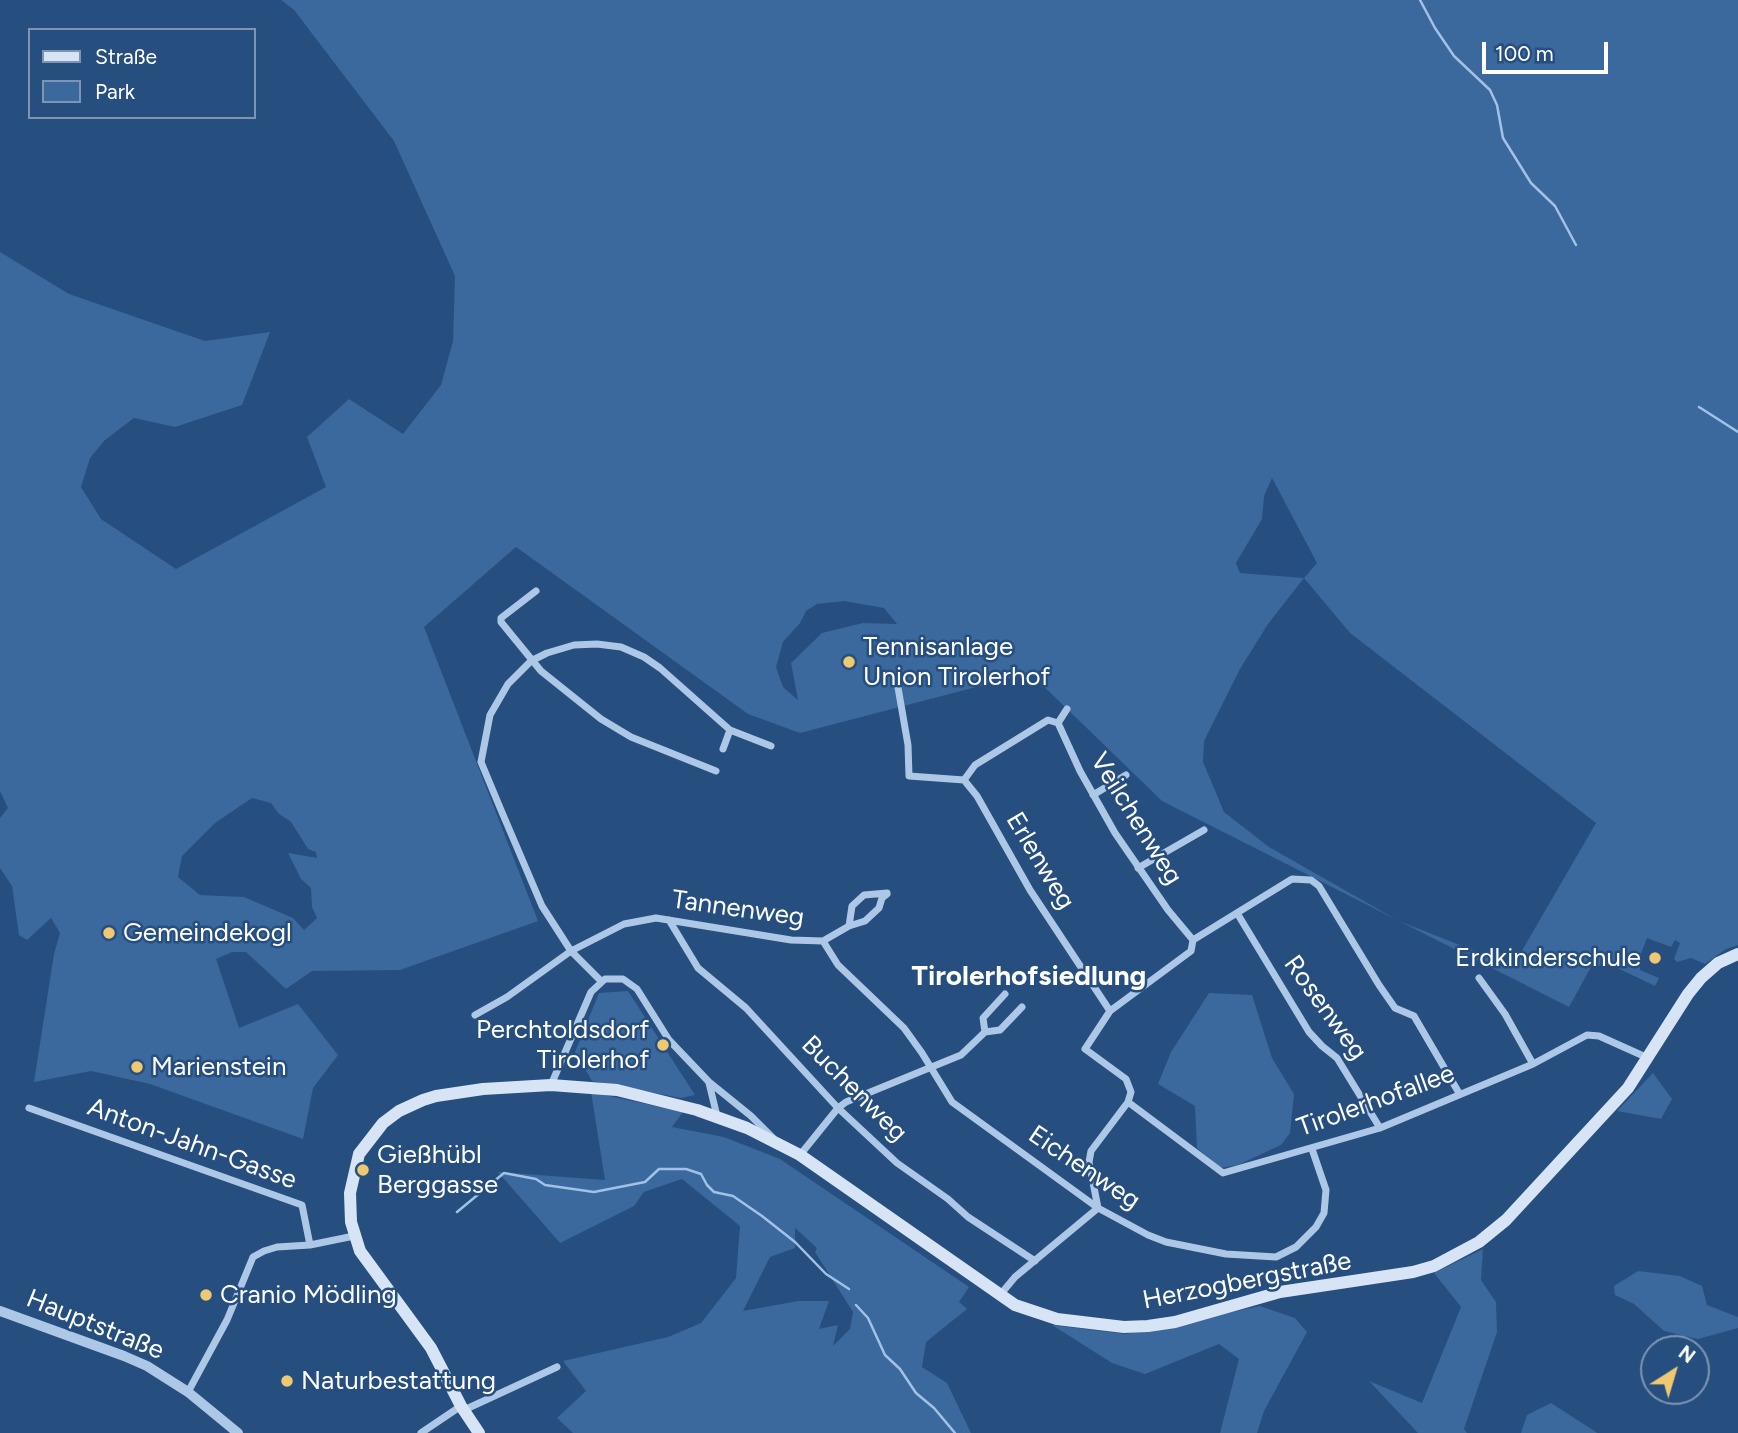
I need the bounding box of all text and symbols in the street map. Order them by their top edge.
legend [28,28,256,119]
scale bar [1486,28,1612,72]
text: 100 m [1495,41,1554,66]
text: Straße [95,44,157,69]
text: Park [95,79,135,104]
place label: Tennisanlage Union Tirolerhof [863,631,1050,692]
marker: Tennisanlage Union Tirolerhof [841,654,857,670]
street label: Veilchenweg [1083,747,1189,891]
street label: Erlenweg [999,807,1081,915]
street label: Tannenweg [670,884,806,934]
place label: Gemeindekogl [123,917,292,949]
marker: Gemeindekogl [101,925,117,941]
place label: Erdkinderschule [1455,942,1641,974]
street label: Rosenweg [1277,950,1373,1066]
marker: Erdkinderschule [1647,950,1663,966]
district label: Tirolerhofsiedlung [912,960,1146,994]
place label: Perchtoldsdorf Tirolerhof [476,1014,649,1076]
street label: Buchenweg [795,1030,913,1148]
marker: Perchtoldsdorf Tirolerhof [655,1037,671,1053]
place label: Marienstein [151,1051,286,1083]
street label: Tirolerhofallee [1293,1058,1459,1144]
marker: Marienstein [129,1059,145,1075]
street label: Anton-Jahn-Gasse [83,1092,301,1196]
street label: Eichenweg [1022,1119,1146,1217]
place label: Gießhübl Berggasse [377,1139,498,1200]
marker: Gießhübl Berggasse [355,1162,371,1178]
street label: Herzogbergstraße [1140,1245,1354,1317]
place label: Cranio Mödling [220,1279,397,1311]
street label: Hauptstraße [22,1283,168,1367]
marker: Cranio Mödling [198,1287,214,1303]
north arrow [1640,1335,1710,1405]
text: N [1674,1341,1700,1368]
place label: Naturbestattung [301,1365,496,1397]
marker: Naturbestattung [279,1373,295,1389]

